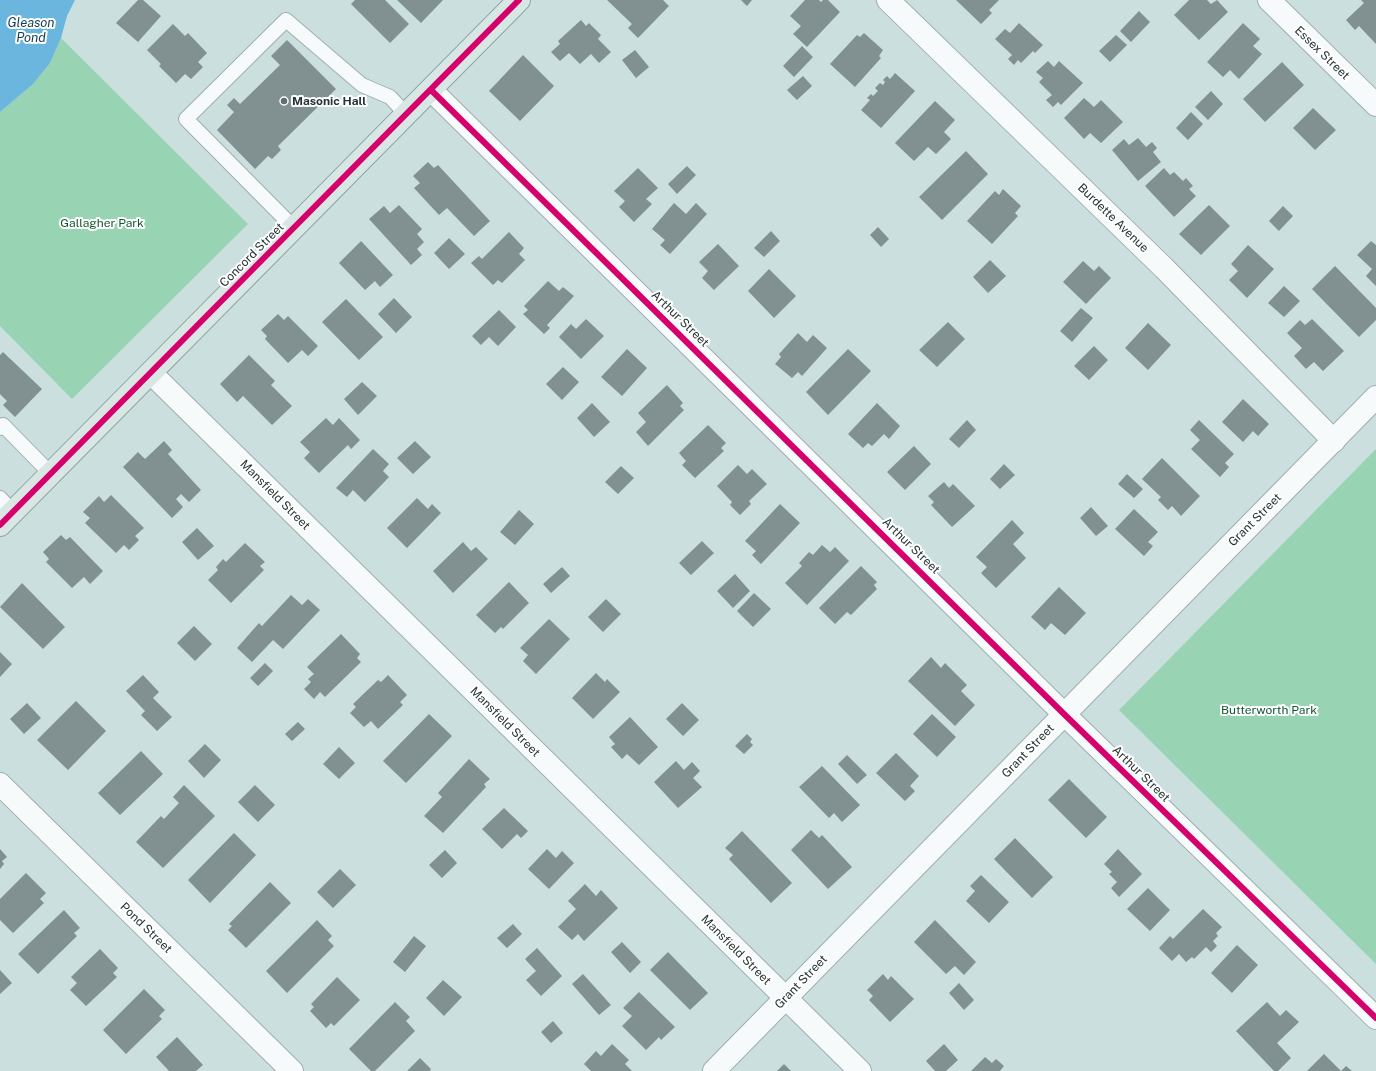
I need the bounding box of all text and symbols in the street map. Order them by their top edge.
water label: Gleason Pond [7,15,55,46]
street label: Essex Street [1292,23,1352,83]
place label: Masonic Hall [292,94,366,108]
marker: Masonic Hall [279,96,289,106]
street label: Burdette Avenue [1075,181,1151,255]
park label: Gallagher Park [60,216,144,230]
street label: Concord Street [217,220,287,290]
street label: Arthur Street [648,288,712,350]
street label: Mansfield Street [237,457,313,533]
street label: Grant Street [1225,490,1285,550]
street label: Arthur Street [879,515,943,577]
street label: Mansfield Street [467,684,543,760]
park label: Butterworth Park [1221,703,1317,717]
street label: Grant Street [999,721,1057,781]
street label: Arthur Street [1109,743,1173,805]
street label: Pond Street [117,900,175,956]
street label: Mansfield Street [698,912,774,988]
street label: Grant Street [772,952,830,1012]

